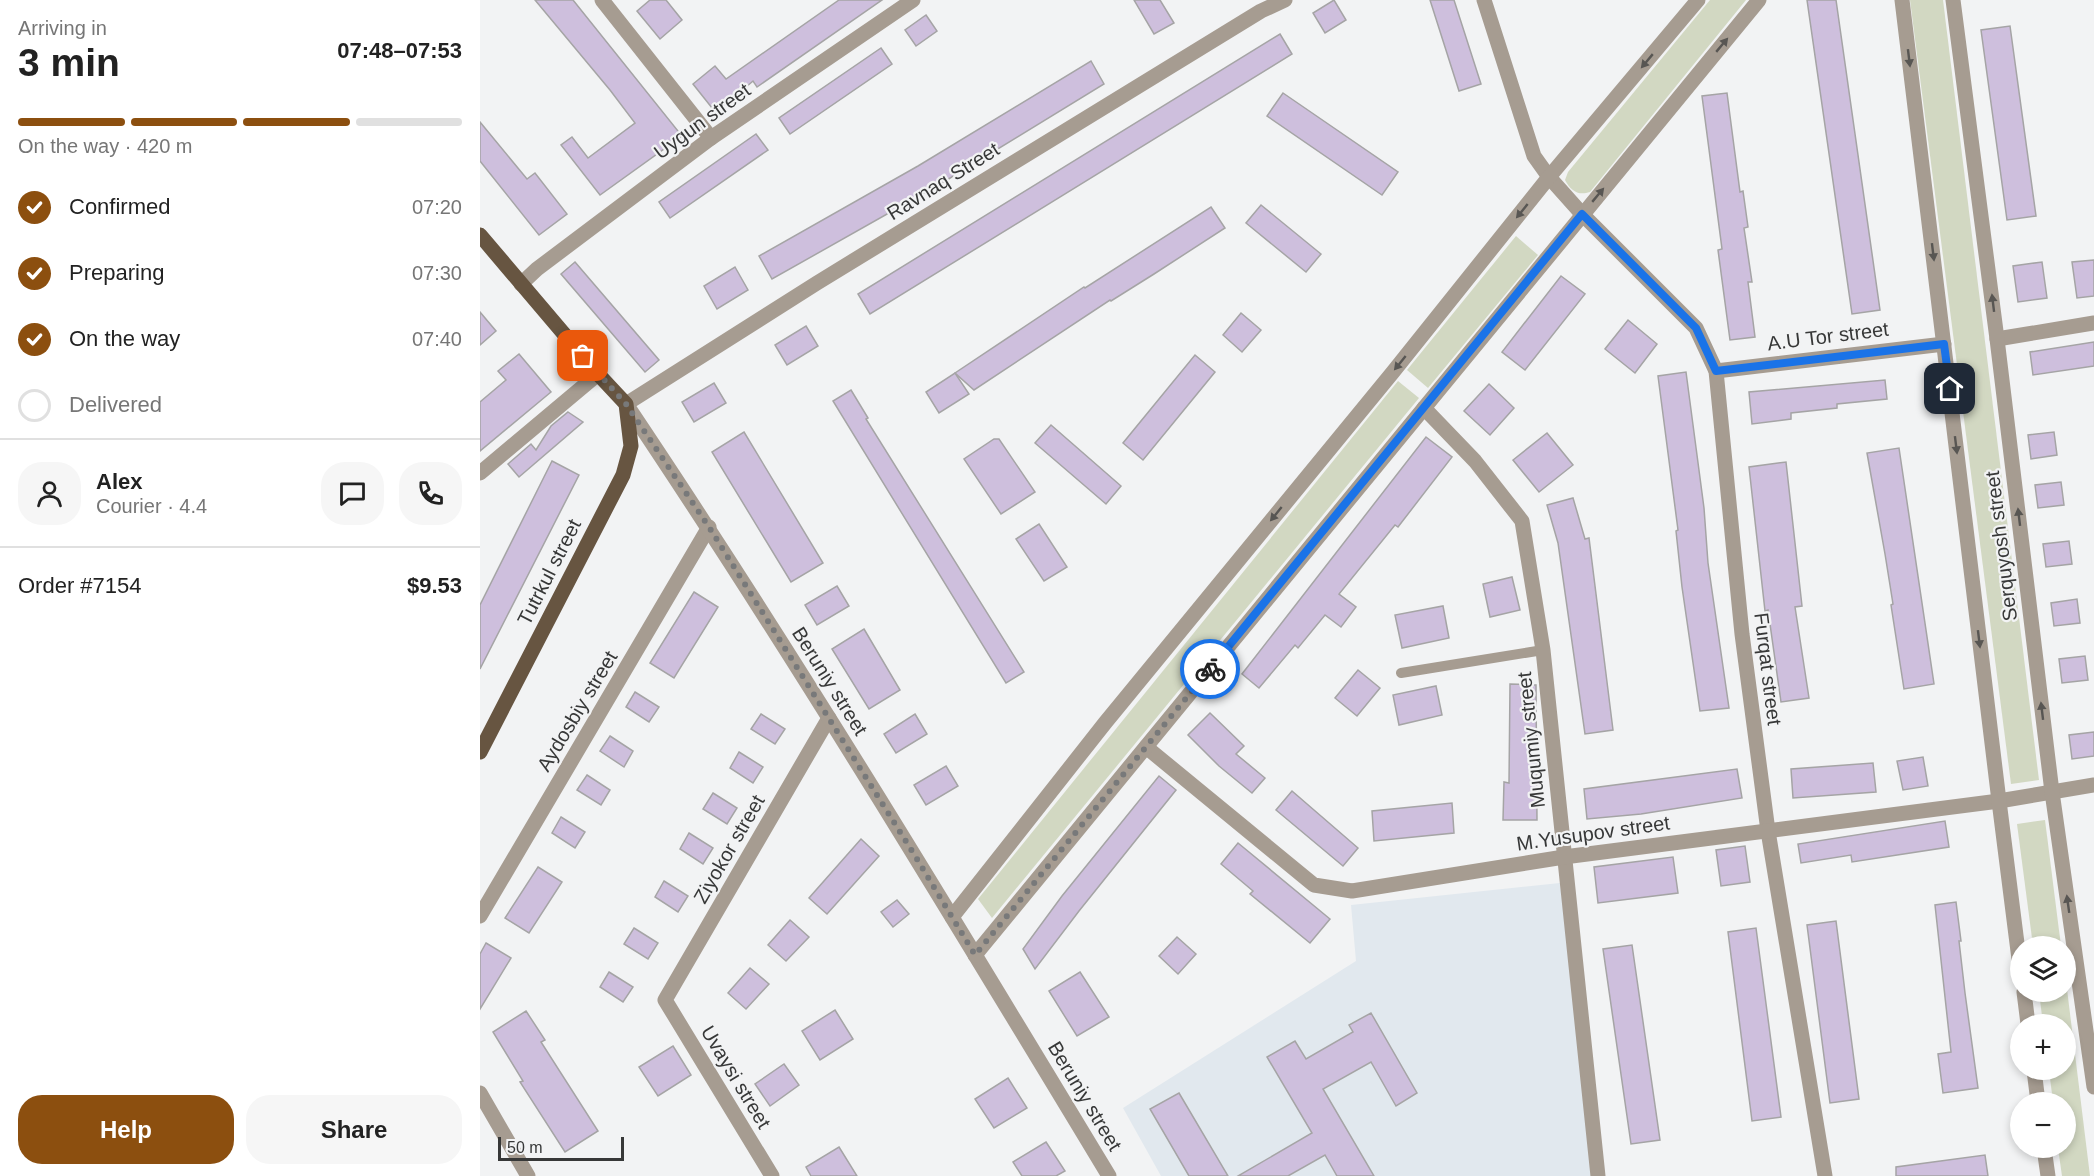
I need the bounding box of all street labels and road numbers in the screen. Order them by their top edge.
street label: Uygun street [650,79,755,163]
street label: Ravnaq Street [883,138,1003,224]
street label: A.U Tor street [1766,318,1890,354]
street label: Serquyosh street [1981,469,2021,622]
street label: Tutrkul street [513,515,585,629]
street label: Furqat street [1750,611,1786,727]
street label: Beruniy street [788,623,872,740]
street label: Aydosbiy street [532,647,622,775]
street label: Muqumiy street [1513,670,1549,809]
street label: Ziyokor street [689,791,769,907]
street label: M.Yusupov street [1515,811,1671,855]
street label: Uvaysi street [697,1022,775,1133]
street label: Beruniy street [1044,1037,1126,1155]

